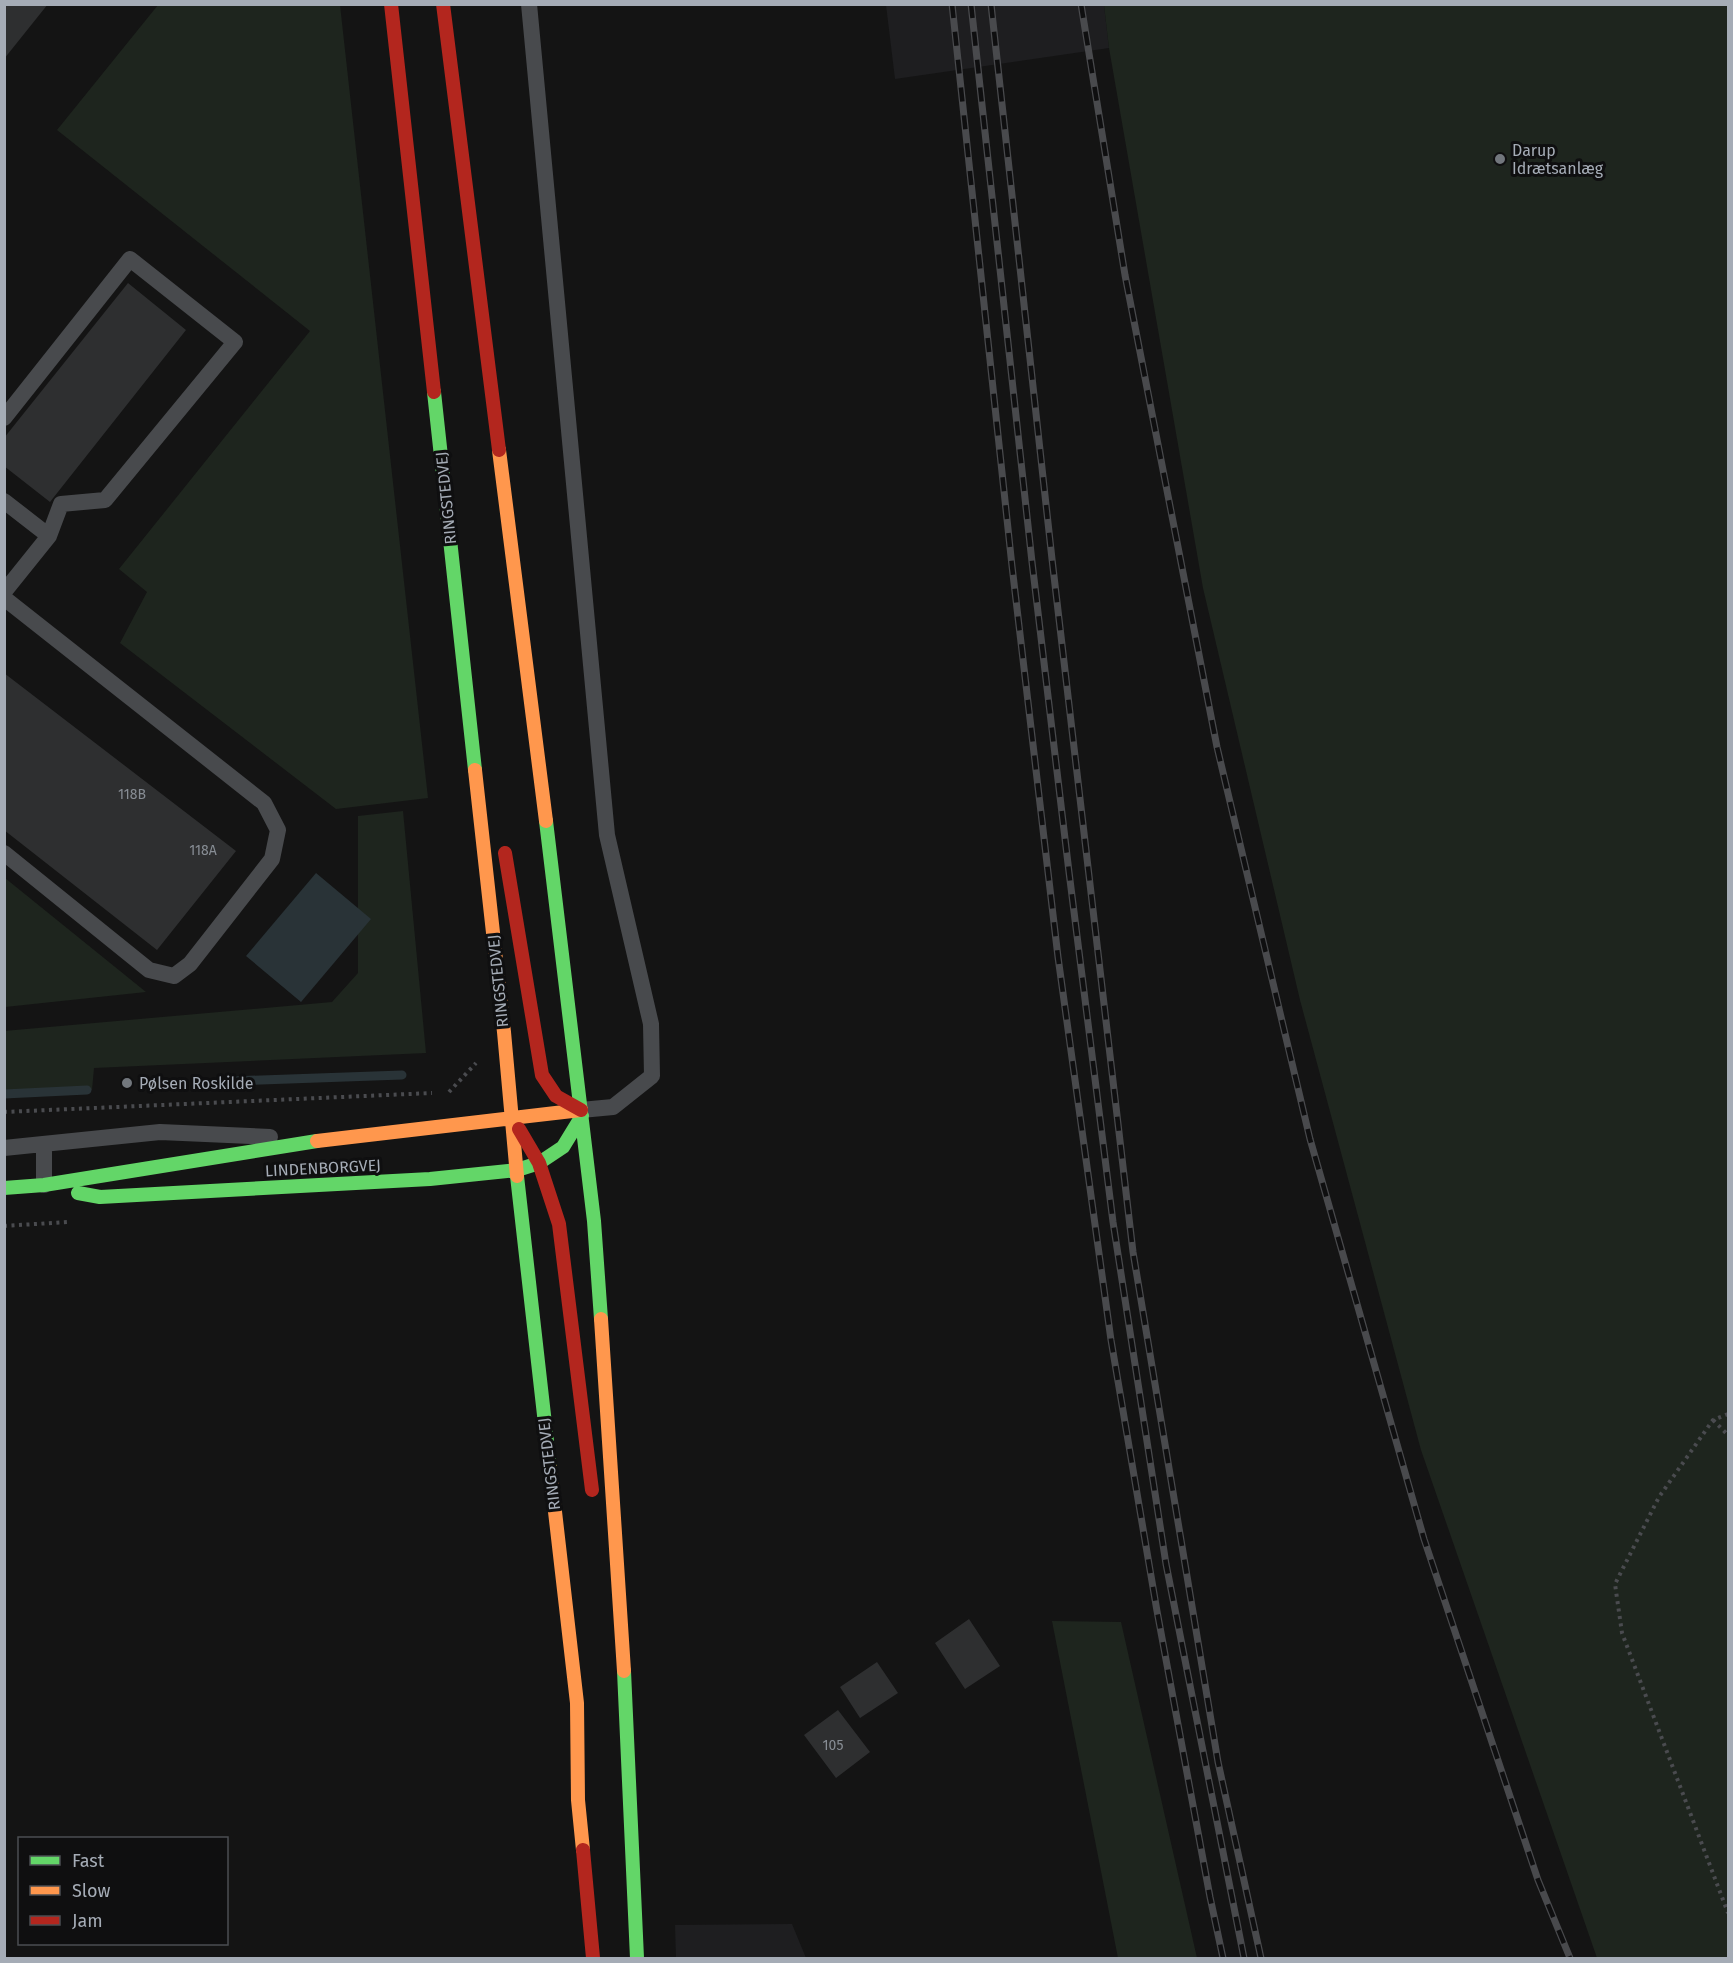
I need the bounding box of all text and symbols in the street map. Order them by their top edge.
place label: Darup Idrætsanlæg [1512,141,1604,178]
marker: Darup Idrætsanlæg [1493,152,1507,166]
street label: RINGSTEDVEJ [432,451,460,545]
house number: 118B [118,786,146,803]
house number: 118A [189,842,217,859]
street label: RINGSTEDVEJ [484,934,512,1028]
place label: Pølsen Roskilde [139,1074,254,1093]
marker: Pølsen Roskilde [120,1076,134,1090]
street label: LINDENBORGVEJ [265,1155,381,1181]
street label: RINGSTEDVEJ [534,1417,564,1511]
house number: 105 [823,1737,843,1754]
legend [18,1837,228,1945]
text: Fast [72,1850,105,1872]
text: Slow [72,1880,111,1902]
text: Jam [72,1910,103,1932]

